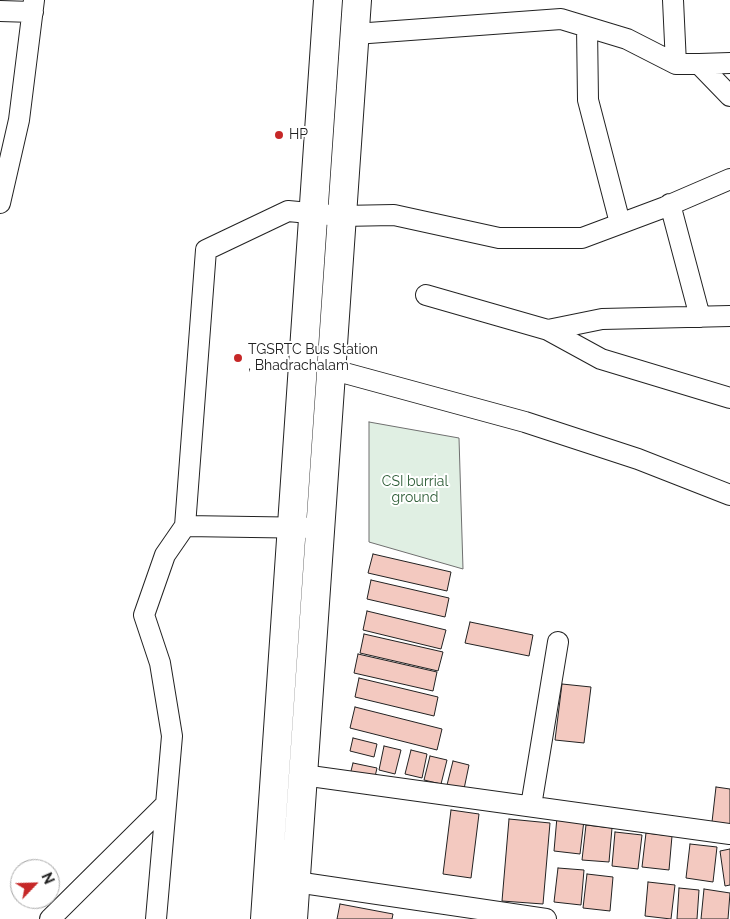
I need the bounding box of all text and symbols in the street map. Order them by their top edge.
place label: HP [289,127,308,143]
marker: HP [273,129,285,141]
place label: TGSRTC Bus Station , Bhadrachalam [248,342,378,374]
marker: TGSRTC Bus Station , Bhadrachalam [232,352,244,364]
park label: CSI burrial ground [382,474,448,507]
north arrow [10,859,60,909]
text: N [38,870,57,886]

